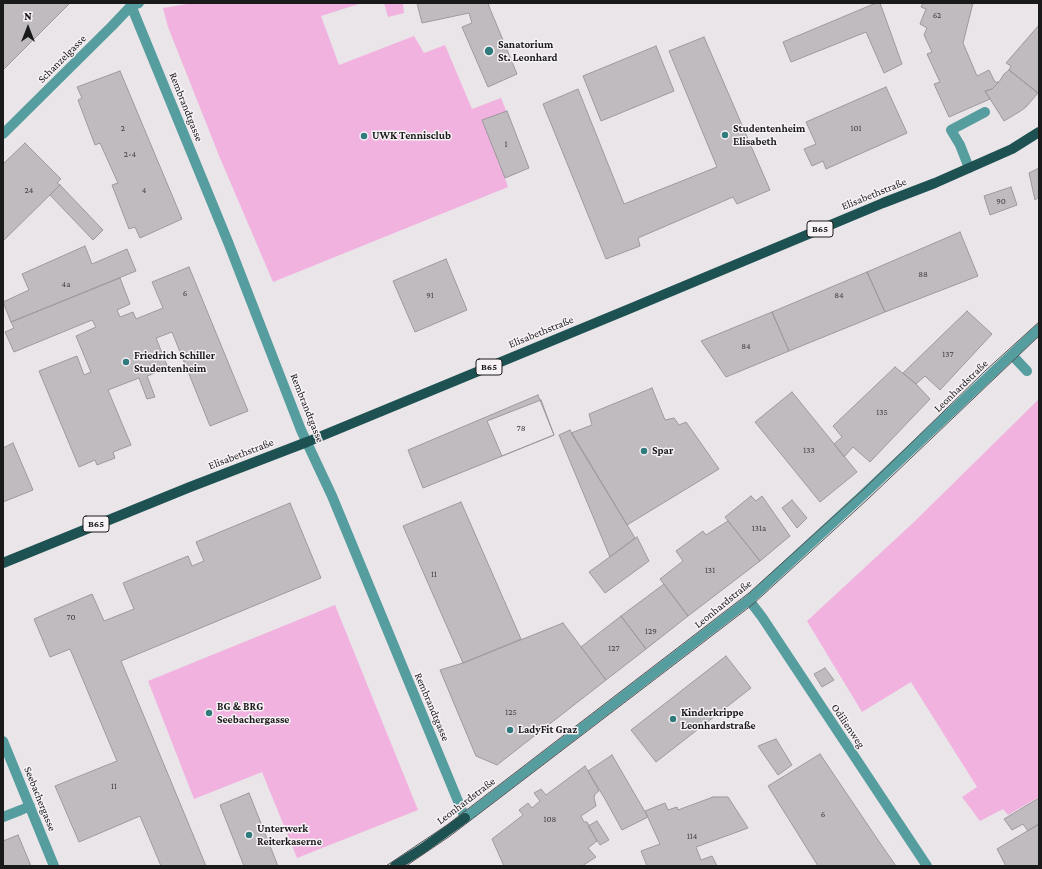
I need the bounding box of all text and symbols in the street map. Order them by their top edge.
north arrow [8,8,48,48]
text: N [24,10,32,22]
house number: 62 [933,10,941,20]
street label: Schanzelgasse [35,32,89,86]
place label: Sanatorium St. Leonhard [498,38,558,64]
marker: Sanatorium St. Leonhard [483,45,495,57]
street label: Rembrandtgasse [166,71,206,143]
place label: Studentenheim Elisabeth [733,122,805,148]
house number: 2 [121,123,125,133]
house number: 101 [850,123,862,133]
place label: UWK Tennisclub [372,129,451,143]
marker: Studentenheim Elisabeth [720,130,730,140]
marker: UWK Tennisclub [359,131,369,141]
house number: 1 [505,139,507,149]
house number: 2-4 [124,149,136,159]
street label: Elisabethstraße [840,175,908,213]
house number: 24 [25,185,33,195]
house number: 4 [142,185,146,195]
house number: 90 [996,196,1006,206]
road number: B65 [807,221,833,237]
house number: 88 [918,269,928,279]
house number: 4a [62,279,70,289]
house number: 6 [183,288,187,298]
house number: 91 [426,290,434,300]
house number: 84 [834,290,844,300]
street label: Elisabethstraße [507,313,575,351]
house number: 84 [741,341,751,351]
place label: Friedrich Schiller Studentenheim [134,349,215,375]
house number: 137 [942,349,954,359]
marker: Friedrich Schiller Studentenheim [121,357,131,367]
street label: Leonhardstraße [931,357,991,415]
road number: B65 [476,359,502,375]
street label: Rembrandtgasse [287,372,327,444]
house number: 135 [876,407,888,417]
house number: 78 [517,423,525,433]
street label: Elisabethstraße [206,435,276,473]
place label: Spar [652,444,673,458]
house number: 133 [803,445,815,455]
marker: Spar [639,446,649,456]
road number: B65 [83,516,109,532]
house number: 131a [752,523,766,533]
house number: 131 [705,565,715,575]
house number: 11 [431,569,437,579]
street label: Leonhardstraße [692,577,754,631]
house number: 70 [66,612,76,622]
house number: 129 [645,626,657,636]
house number: 127 [608,643,620,653]
street label: Rembrandtgasse [412,671,452,743]
place label: BG & BRG Seebachergasse [217,700,289,726]
street label: Odilienweg [828,701,868,751]
place label: Kinderkrippe Leonhardstraße [681,706,756,732]
house number: 125 [505,707,517,717]
marker: BG & BRG Seebachergasse [204,708,214,718]
marker: Kinderkrippe Leonhardstraße [668,714,678,724]
place label: LadyFit Graz [518,723,577,737]
marker: LadyFit Graz [505,725,515,735]
street label: Seebachergasse [21,765,59,833]
street label: Leonhardstraße [434,775,498,827]
house number: 11 [111,781,117,791]
house number: 6 [821,809,825,819]
house number: 108 [544,814,556,824]
place label: Unterwerk Reiterkaserne [257,822,322,848]
marker: Unterwerk Reiterkaserne [244,830,254,840]
house number: 114 [687,831,697,841]

